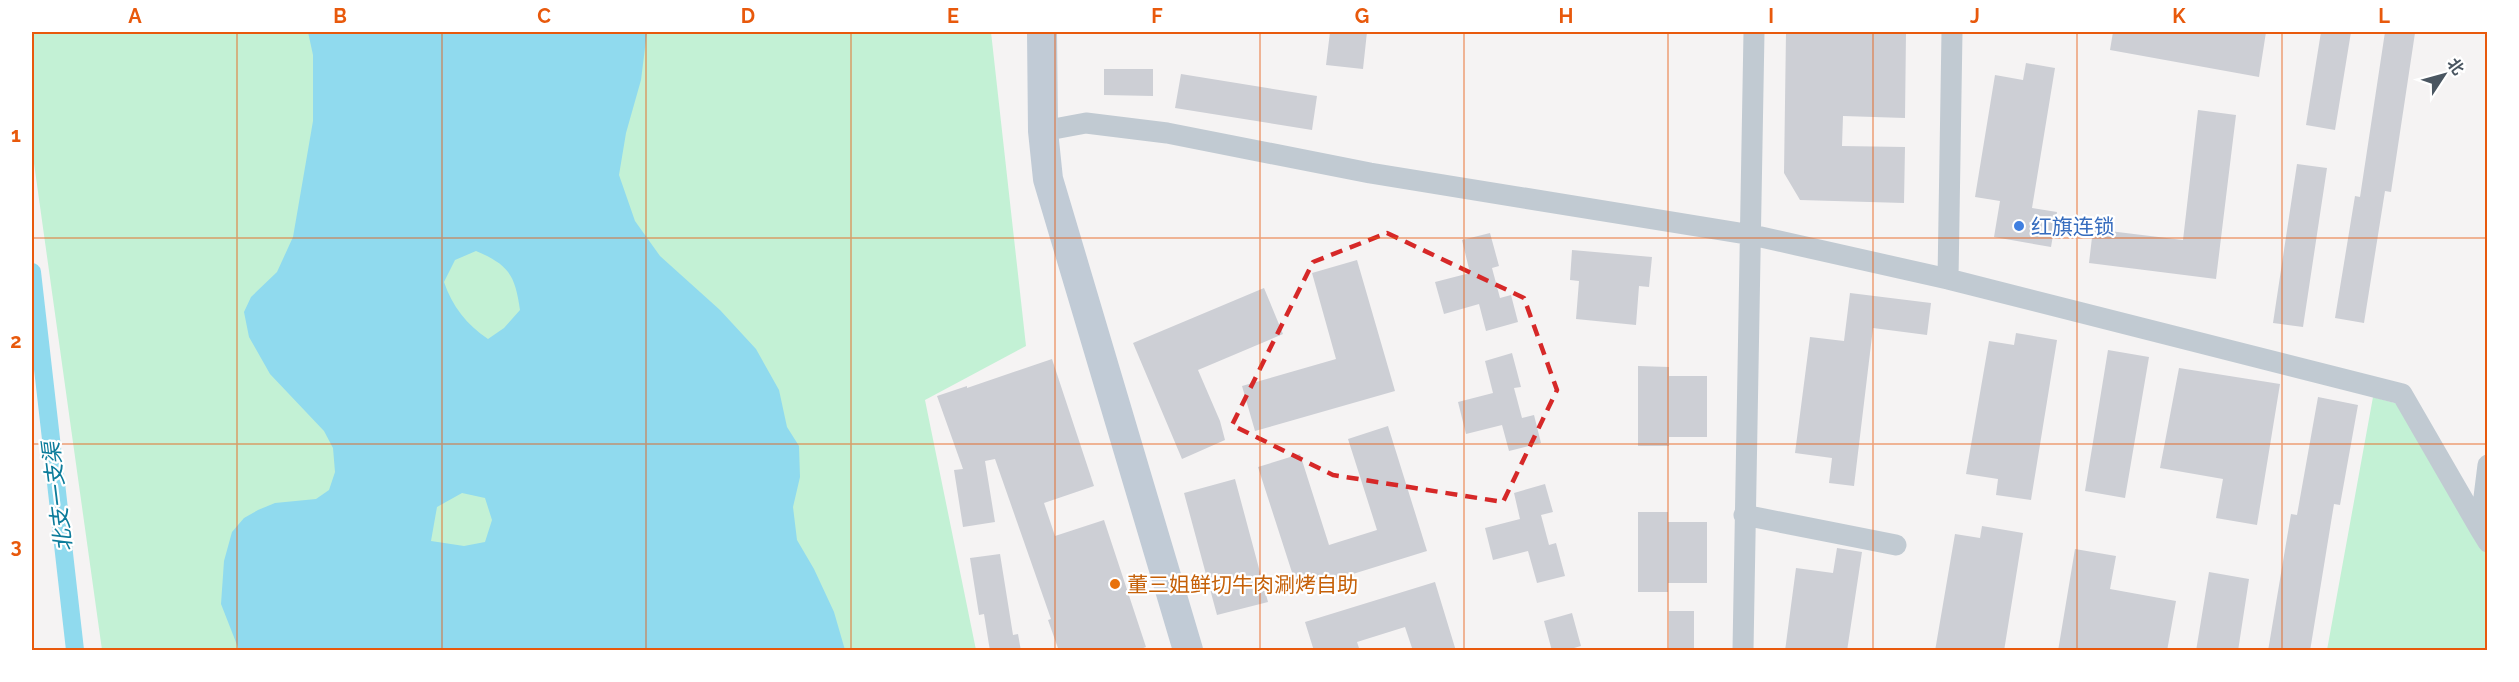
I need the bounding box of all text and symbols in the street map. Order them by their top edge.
text: A [128,4,142,28]
text: B [333,4,347,28]
text: C [537,4,551,28]
text: D [741,4,755,28]
text: E [947,4,959,28]
text: F [1151,4,1163,28]
text: G [1355,4,1369,28]
text: H [1559,4,1573,28]
text: I [1768,4,1774,28]
text: J [1970,4,1980,28]
text: K [2172,4,2186,28]
text: L [2378,4,2390,28]
north arrow [2414,45,2474,105]
text: 北 [2443,54,2468,79]
text: 1 [11,123,21,147]
place label: 红旗连锁 [2031,214,2115,239]
marker: 红旗连锁 [2012,219,2026,233]
text: 2 [10,329,22,353]
water label: 北支一支渠 [37,438,77,553]
text: 3 [10,534,22,558]
place label: 董三姐鲜切牛肉涮烤自助 [1127,572,1358,597]
marker: 董三姐鲜切牛肉涮烤自助 [1108,577,1122,591]

